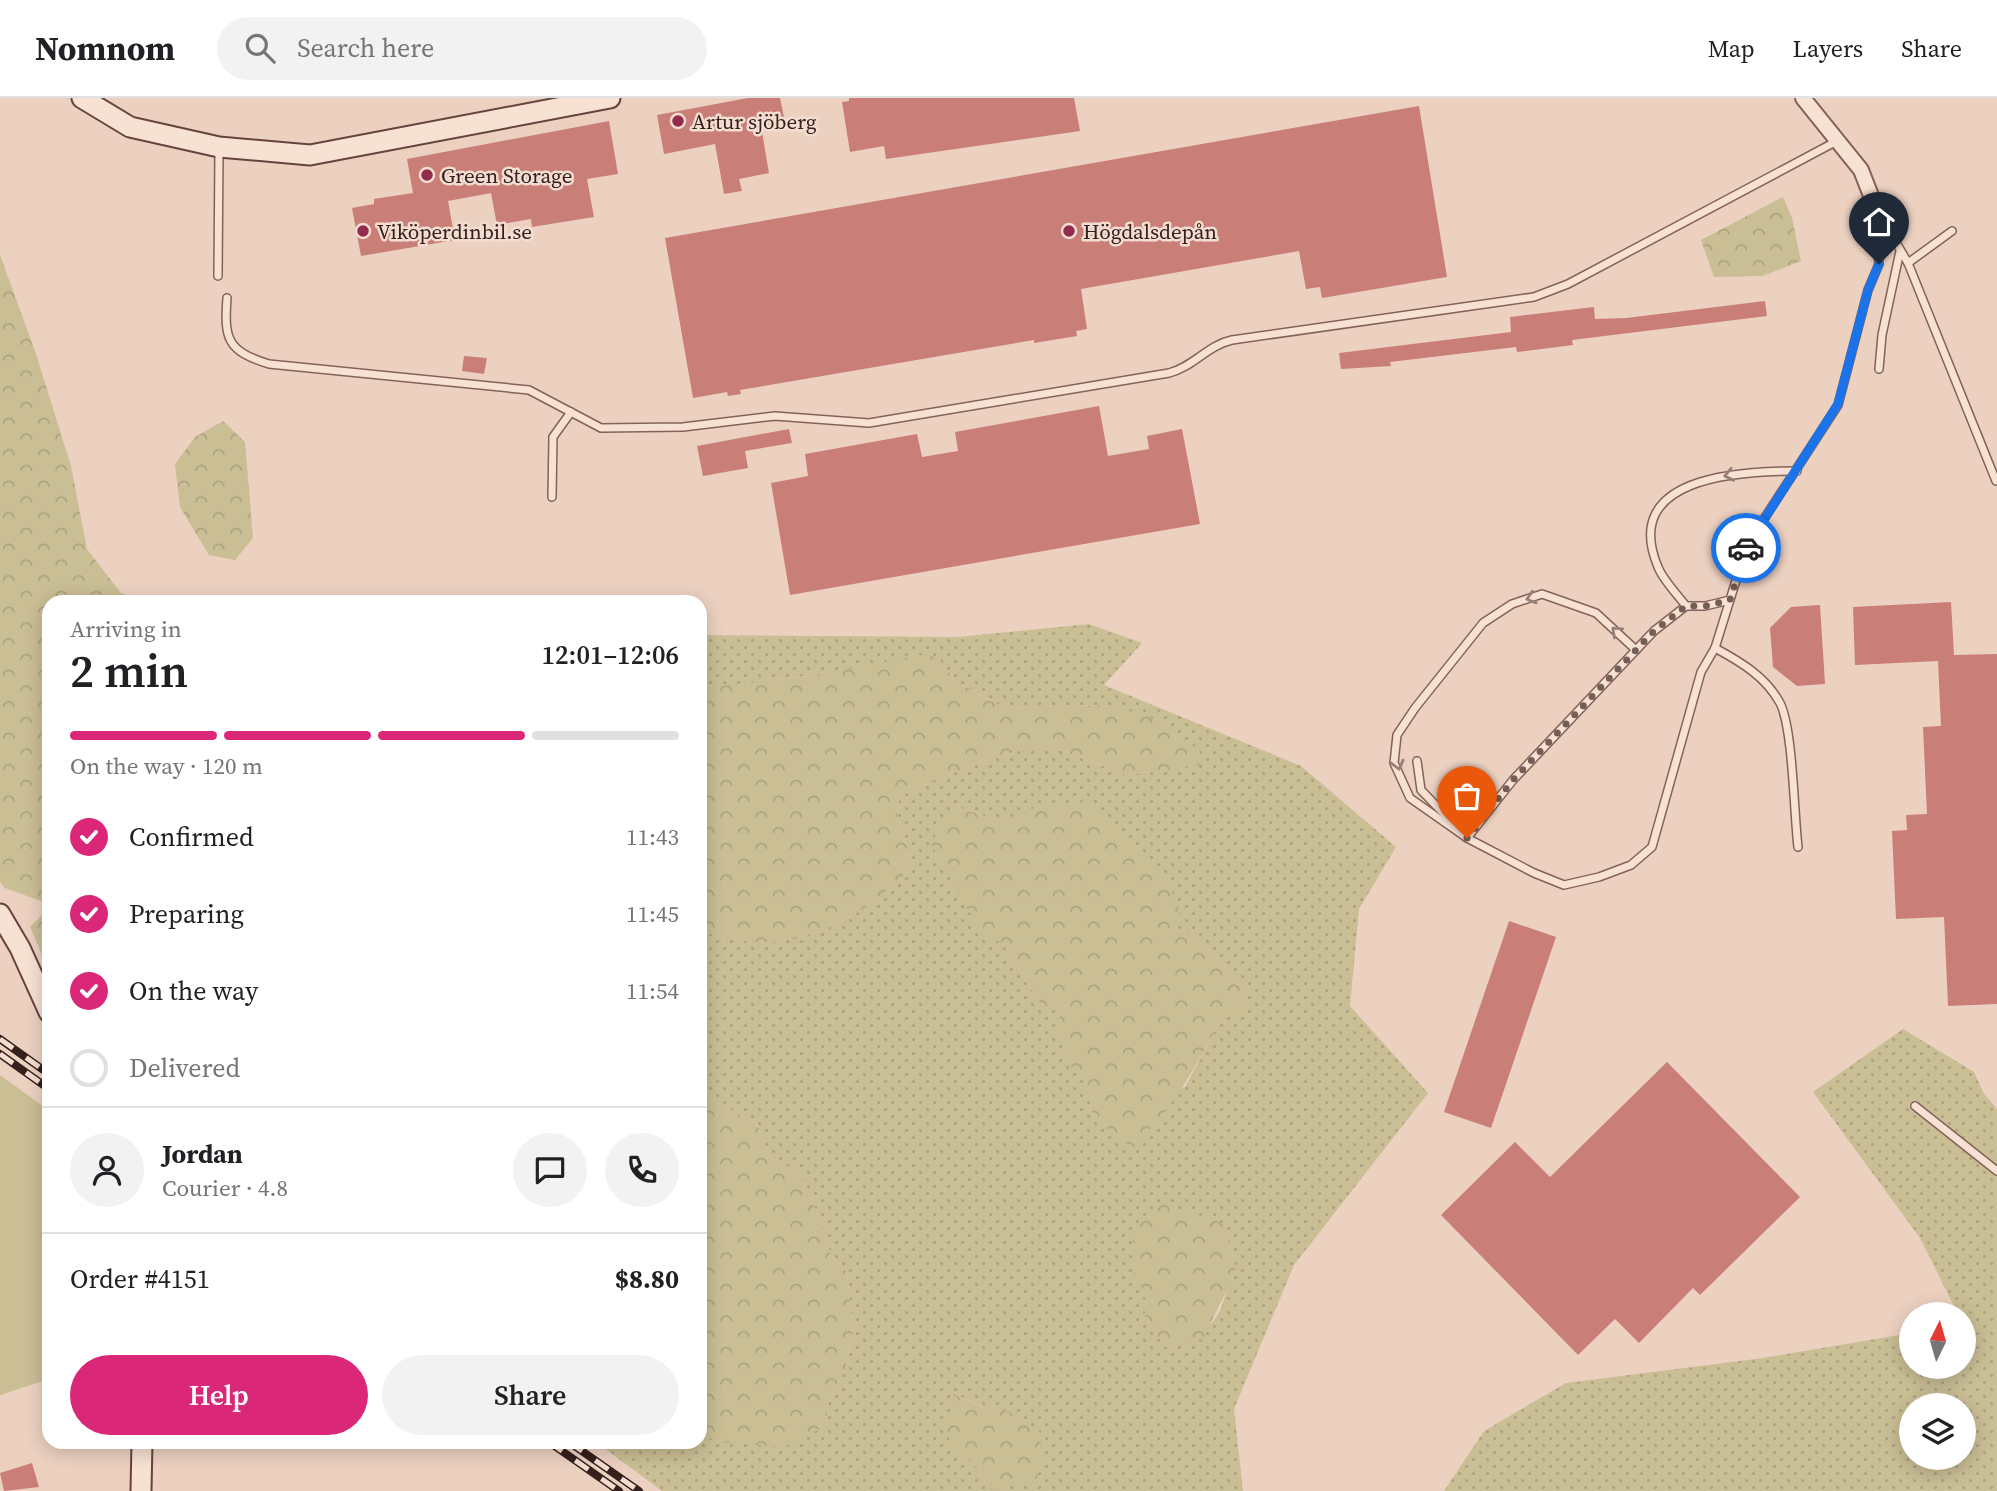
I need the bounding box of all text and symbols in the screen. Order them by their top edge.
search box [217,17,707,80]
text: Nomnom [35,26,175,71]
icon: search [241,29,279,67]
text: Search here [297,30,434,66]
text: Map [1708,32,1755,65]
text: Layers [1793,32,1863,65]
text: Share [1901,32,1962,65]
place label: Artur sjöberg [692,107,817,136]
marker: Artur sjöberg [670,113,686,129]
place label: Green Storage [441,161,572,190]
marker: Green Storage [419,167,435,183]
pin [1849,192,1909,264]
icon: home [1860,203,1898,241]
place label: Viköperdinbil.se [377,217,532,246]
place label: Högdalsdepån [1083,217,1217,246]
marker: Viköperdinbil.se [355,223,371,239]
marker: Högdalsdepån [1061,223,1077,239]
one-way arrow [1723,466,1735,481]
courier [1711,513,1781,583]
icon: car [1727,529,1765,567]
one-way arrow [1525,589,1537,604]
text: Arriving in [70,613,182,645]
one-way arrow [1611,627,1624,640]
text: 12:01–12:06 [542,637,679,673]
text: 2 min [70,639,188,702]
text: On the way · 120 m [70,750,263,782]
one-way arrow [1389,759,1404,771]
pin [1437,766,1497,838]
icon: bag [1448,777,1486,815]
icon: check [70,818,108,856]
text: Confirmed [129,819,254,855]
text: 11:43 [626,821,679,853]
icon: check [70,895,108,933]
text: Preparing [129,896,244,932]
text: 11:45 [626,898,679,930]
icon: check [70,972,108,1010]
text: On the way [129,973,258,1009]
text: 11:54 [626,975,679,1007]
text: Delivered [129,1050,240,1086]
button: person [70,1133,144,1207]
button: chat [513,1133,587,1207]
button: phone [605,1133,679,1207]
text: Jordan [162,1136,243,1172]
text: Courier · 4.8 [162,1172,288,1204]
text: Order #4151 [70,1261,210,1297]
text: $8.80 [615,1261,679,1297]
north arrow [1899,1302,1976,1379]
map controls [1899,1302,1976,1470]
button: Help [70,1355,368,1435]
button: Share [382,1355,679,1435]
button: layers [1899,1393,1976,1470]

